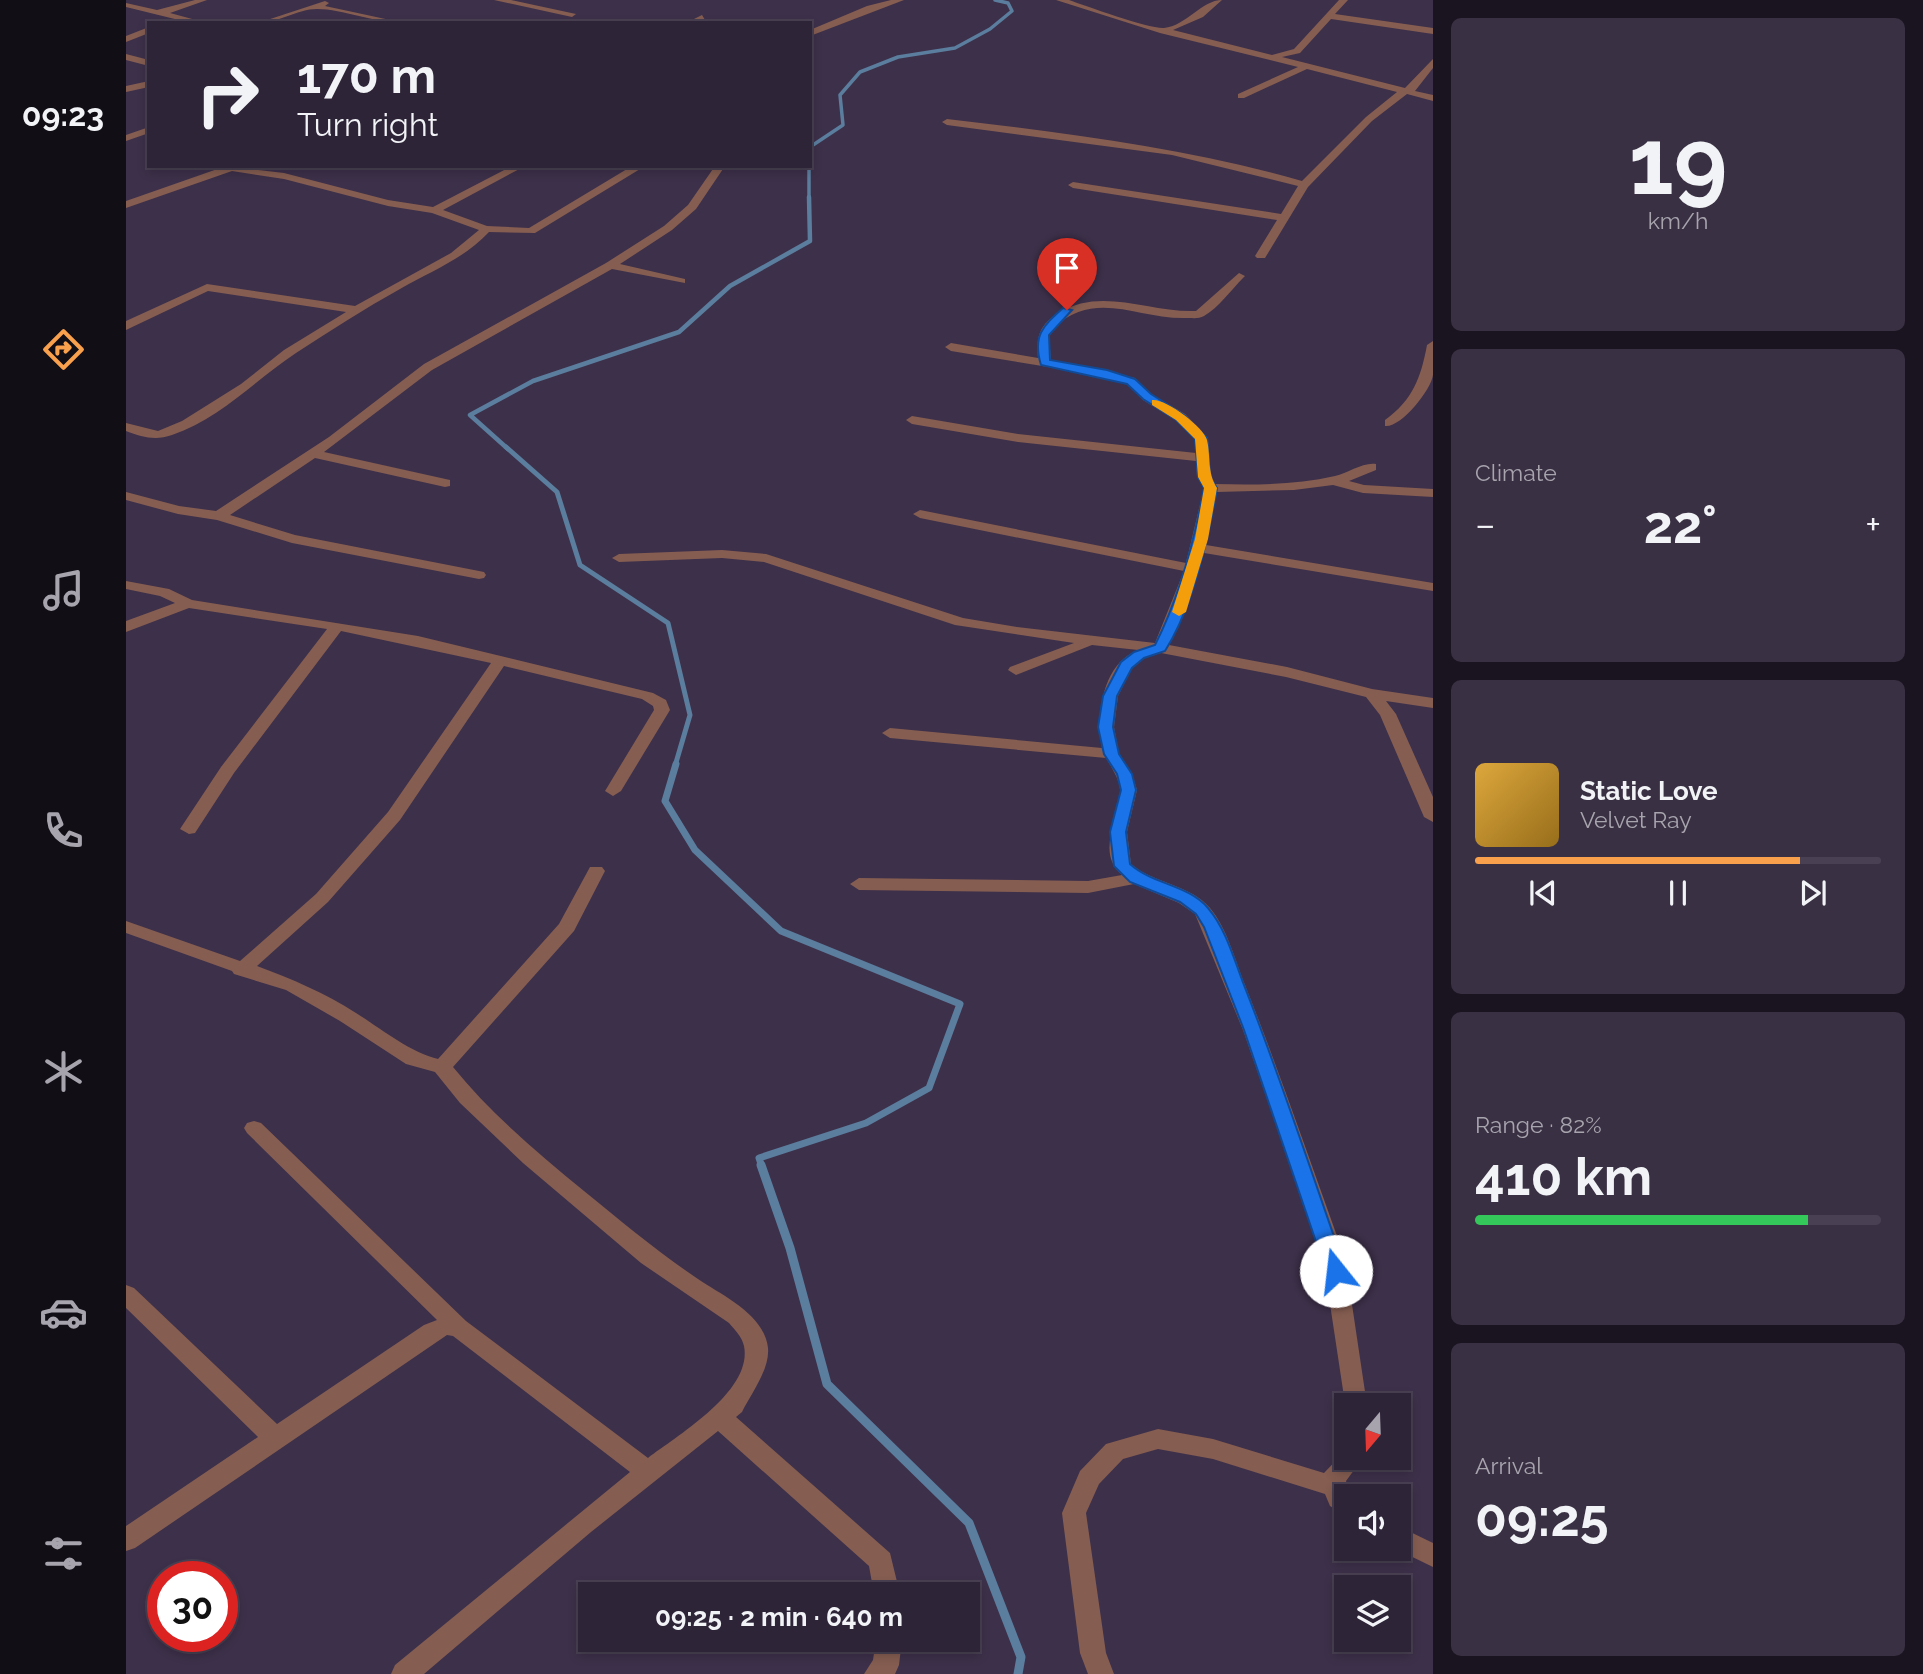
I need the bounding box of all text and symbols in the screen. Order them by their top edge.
text: 170 m [297,47,436,104]
icon: right [182,49,273,140]
text: 09:23 [22,96,104,133]
text: Turn right [297,106,438,143]
text: 19 [1629,108,1727,215]
text: km/h [1648,207,1708,234]
pin [1037,238,1097,310]
icon: arrive [1048,249,1086,287]
icon: directions [39,325,88,374]
text: Climate [1475,459,1557,486]
text: 22° [1644,494,1717,555]
text: − [1475,502,1495,547]
text: + [1865,502,1881,547]
icon: music [39,566,88,615]
text: Static Love [1580,776,1718,806]
icon: phone [39,806,88,855]
text: Velvet Ray [1580,806,1692,833]
icon: previous [1524,874,1562,912]
icon: pause [1659,874,1697,912]
icon: next [1794,874,1832,912]
icon: climate [39,1047,88,1096]
text: Range · 82% [1475,1111,1602,1138]
text: 410 km [1475,1146,1652,1207]
position arrow [1299,1234,1373,1308]
icon: car [39,1288,88,1337]
north arrow [1334,1393,1410,1470]
map controls [1334,1393,1411,1652]
text: Arrival [1475,1452,1542,1479]
button: sound [1334,1484,1411,1561]
text: 09:25 [1475,1487,1609,1548]
icon: filters [39,1529,88,1578]
speed limit sign: 30 [147,1561,238,1652]
button: layers [1334,1575,1411,1652]
text: 09:25 · 2 min · 640 m [655,1602,903,1632]

